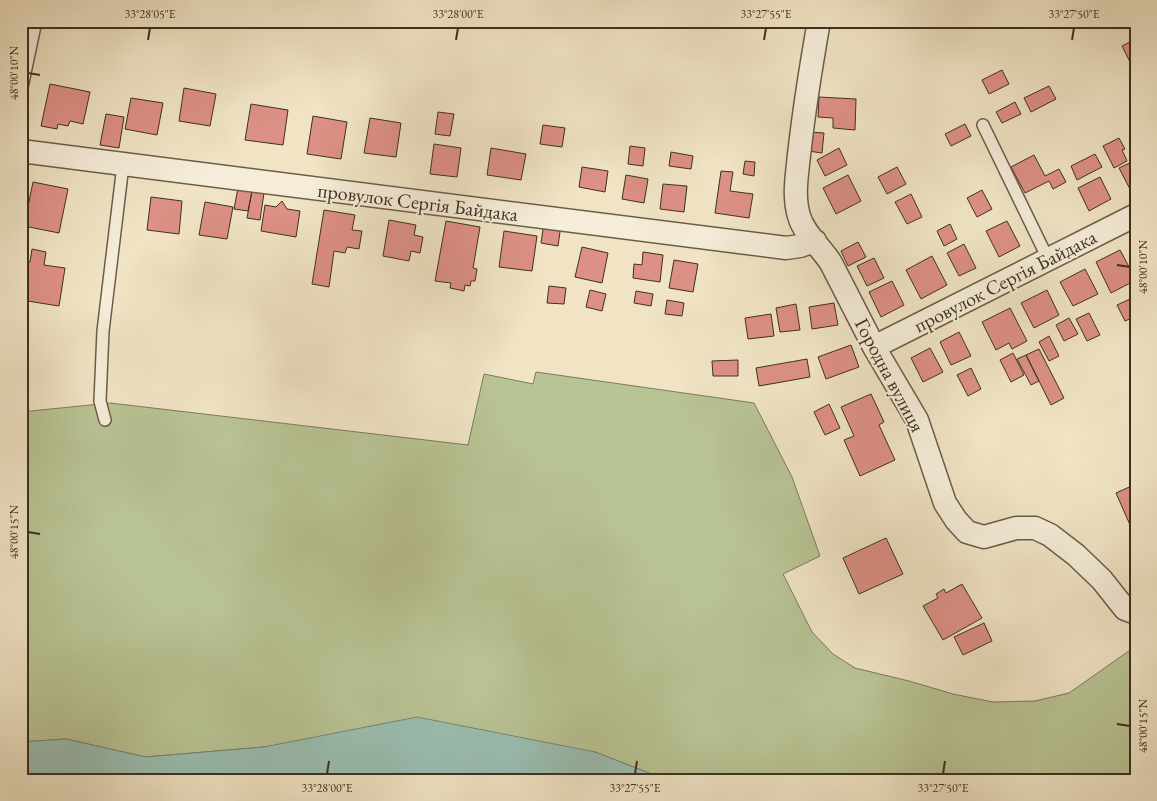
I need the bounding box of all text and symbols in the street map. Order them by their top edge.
text: 33°28'05"E [124,6,176,22]
text: 33°28'00"E [432,6,484,22]
text: 33°27'55"E [740,6,792,22]
text: 33°27'50"E [1048,6,1100,22]
text: 48°00'10"N [6,46,22,100]
street label: провулок Сергія Байдака [316,177,520,227]
street label: провулок Сергія Байдака [909,224,1101,338]
text: 48°00'10"N [1135,240,1151,294]
street label: Городна вулиця [849,313,931,437]
text: 48°00'15"N [6,505,22,559]
text: 48°00'15"N [1135,699,1151,753]
text: 33°28'00"E [301,780,353,796]
text: 33°27'55"E [609,780,661,796]
text: 33°27'50"E [917,780,969,796]

